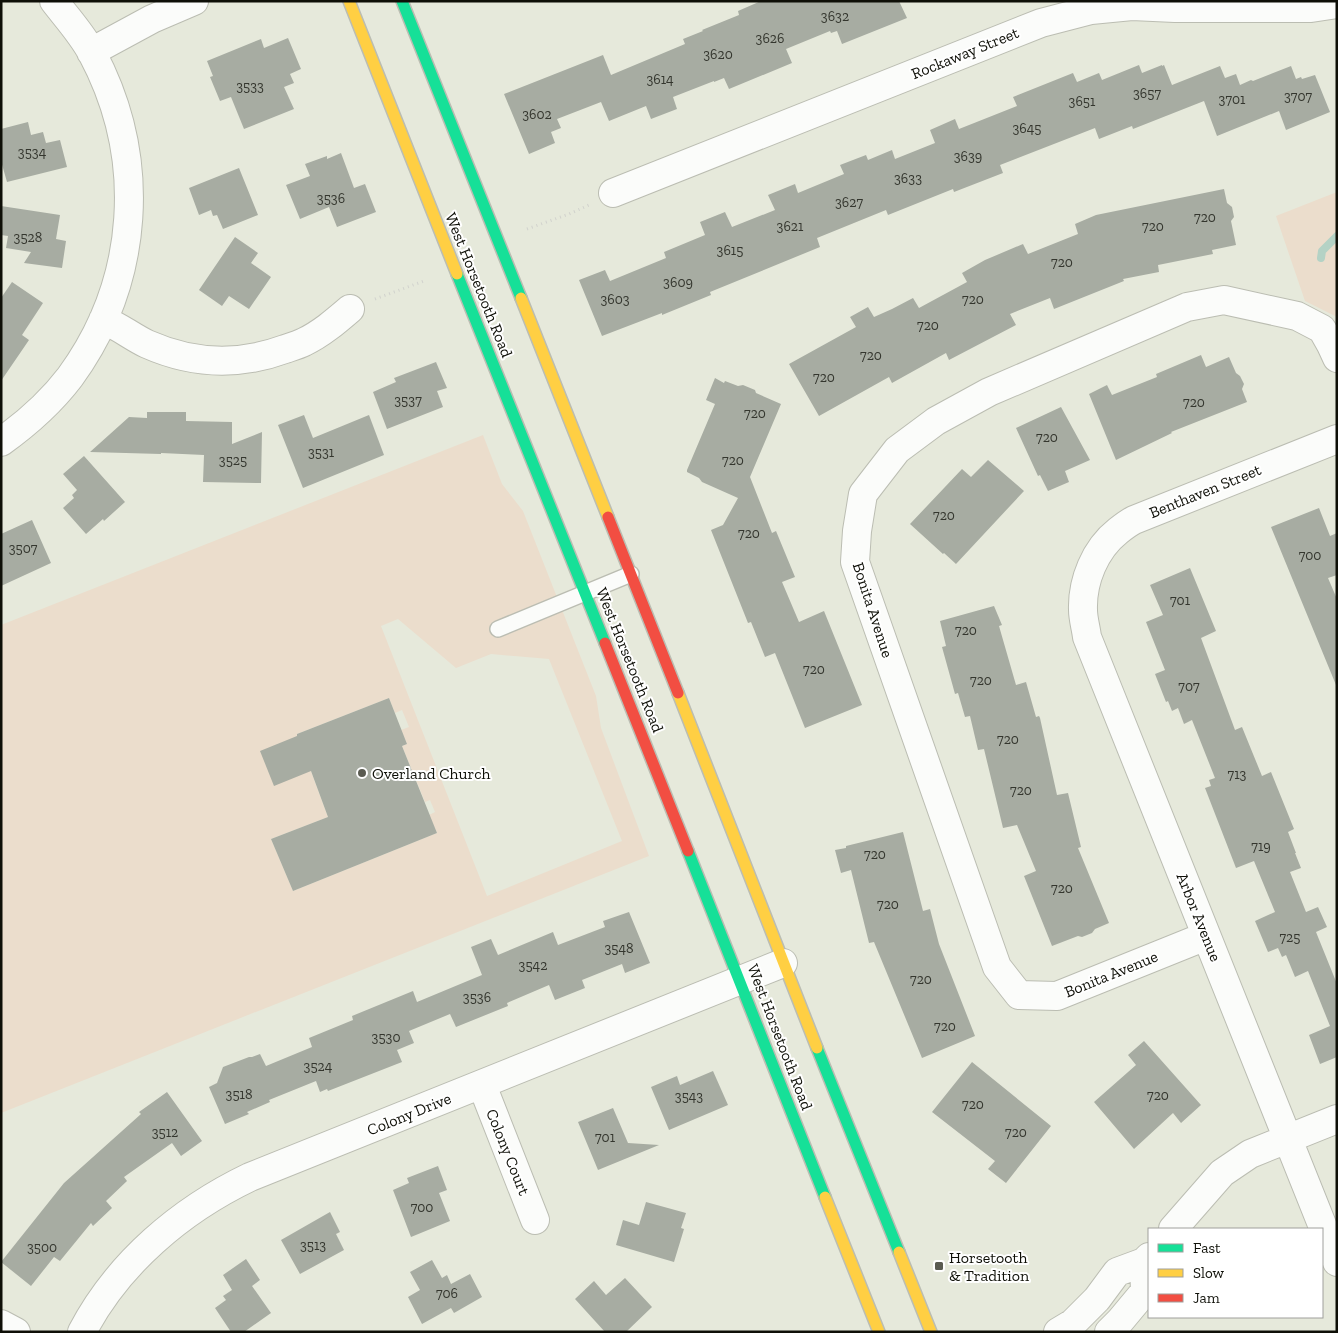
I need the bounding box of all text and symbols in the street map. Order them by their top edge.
house number: 3632 [821,8,849,25]
street label: Rockaway Street [908,23,1022,83]
house number: 3626 [756,30,784,47]
house number: 3620 [703,46,733,63]
house number: 3614 [646,71,674,88]
house number: 3533 [236,78,264,95]
house number: 3657 [1133,85,1161,102]
house number: 3707 [1284,88,1312,105]
house number: 3701 [1219,91,1246,108]
house number: 3651 [1069,93,1096,110]
house number: 3602 [522,106,552,123]
house number: 3645 [1013,120,1042,137]
house number: 3534 [18,144,47,161]
house number: 3639 [954,148,982,165]
house number: 3633 [894,170,922,187]
house number: 3536 [317,190,345,207]
house number: 3627 [835,194,863,211]
house number: 720 [1194,209,1216,226]
street label: West Horsetooth Road [441,210,517,360]
house number: 3621 [777,218,804,235]
house number: 720 [1142,218,1164,235]
house number: 3528 [14,229,42,246]
house number: 3615 [717,242,743,259]
house number: 720 [1051,254,1073,271]
house number: 3609 [663,274,693,291]
house number: 3603 [600,291,630,308]
house number: 720 [962,291,984,308]
house number: 720 [917,317,939,334]
house number: 720 [860,347,882,364]
house number: 720 [813,369,835,386]
house number: 3537 [394,392,422,409]
house number: 720 [1183,394,1205,411]
house number: 720 [744,405,766,422]
house number: 720 [1036,429,1058,446]
house number: 3531 [308,444,335,461]
house number: 3525 [219,452,247,469]
house number: 720 [722,452,744,469]
street label: Benthaven Street [1146,460,1264,522]
house number: 720 [933,507,955,524]
house number: 720 [738,525,760,542]
house number: 3507 [9,540,38,557]
house number: 700 [1299,547,1321,564]
street label: Bonita Avenue [849,560,897,660]
street label: West Horsetooth Road [592,585,668,735]
house number: 701 [1170,592,1191,609]
house number: 720 [955,622,977,639]
house number: 720 [803,661,825,678]
house number: 720 [970,672,992,689]
house number: 707 [1178,678,1200,695]
house number: 720 [997,731,1019,748]
place label: Overland Church [372,764,491,783]
house number: 713 [1228,766,1247,783]
marker: Overland Church [356,767,368,779]
house number: 720 [1010,782,1032,799]
house number: 719 [1251,838,1271,855]
house number: 720 [864,846,886,863]
street label: Arbor Avenue [1173,870,1225,964]
house number: 720 [1051,880,1073,897]
house number: 720 [877,896,899,913]
house number: 725 [1280,929,1300,946]
house number: 3548 [604,940,634,957]
street label: Bonita Avenue [1062,947,1160,1001]
house number: 3542 [519,957,547,974]
street label: West Horsetooth Road [743,961,817,1113]
house number: 720 [910,971,932,988]
house number: 3536 [463,989,491,1006]
house number: 720 [934,1018,956,1035]
house number: 3530 [372,1029,400,1046]
house number: 3524 [304,1058,333,1075]
house number: 3518 [226,1086,252,1103]
house number: 720 [1147,1087,1169,1104]
house number: 3543 [675,1088,703,1105]
street label: Colony Drive [364,1089,454,1139]
house number: 720 [962,1096,984,1113]
street label: Colony Court [482,1106,534,1198]
house number: 3512 [152,1124,178,1141]
house number: 720 [1005,1124,1027,1141]
house number: 701 [595,1129,616,1146]
house number: 700 [411,1199,433,1216]
legend [1148,1228,1323,1318]
house number: 3513 [300,1237,326,1254]
house number: 3500 [27,1239,57,1256]
text: Fast [1193,1239,1221,1257]
place label: Horsetooth & Tradition [949,1248,1030,1285]
marker: Horsetooth & Tradition [933,1260,945,1272]
text: Slow [1193,1264,1225,1282]
house number: 706 [436,1285,458,1302]
text: Jam [1193,1289,1220,1307]

